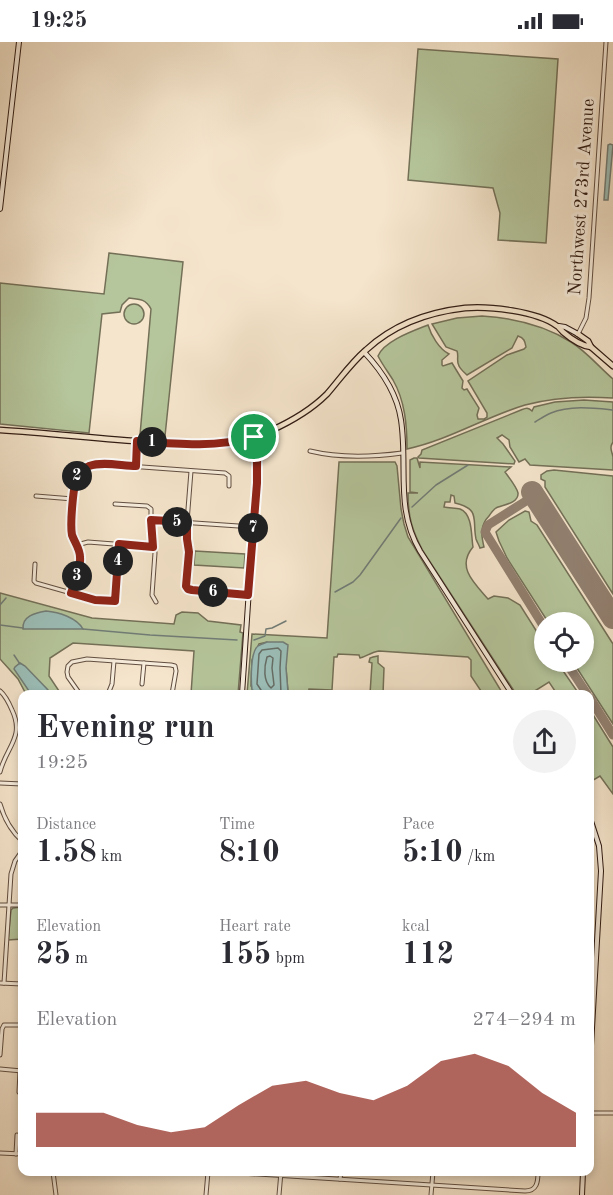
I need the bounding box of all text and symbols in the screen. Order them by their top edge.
text: 19:25 [30,10,87,32]
street label: Northwest 273rd Avenue [566,98,598,296]
pin [228,411,279,462]
icon: arrive [237,420,270,453]
pin: 1 [137,427,167,457]
text: 1 [147,434,157,450]
pin: 2 [62,461,92,491]
text: 2 [72,468,82,484]
pin: 5 [162,507,192,537]
pin: 7 [238,513,268,543]
text: 5 [172,514,182,530]
text: 7 [248,520,258,536]
pin: 4 [103,546,133,576]
text: 4 [113,553,123,569]
pin: 3 [62,561,92,591]
text: 3 [72,568,82,584]
pin: 6 [198,577,228,607]
text: 6 [208,584,218,600]
map controls [534,612,594,672]
button: locate [534,612,594,672]
button: share [513,710,576,773]
text: Evening run [36,712,215,745]
text: 19:25 [36,753,88,773]
text: Distance [36,817,96,833]
text: Time [219,817,255,833]
text: Pace [402,817,434,833]
text: 1.58 [36,838,97,868]
text: 8:10 [219,838,280,868]
text: 5:10 [402,838,463,868]
text: km [97,849,122,865]
text: /km [463,849,495,865]
text: Elevation [36,919,101,935]
text: Heart rate [219,919,291,935]
text: kcal [402,919,430,935]
text: 25 [36,940,71,970]
text: 155 [219,940,271,970]
text: 112 [402,940,454,970]
text: m [71,951,88,967]
text: bpm [271,951,305,967]
text: Elevation [36,1010,117,1030]
text: 274–294 m [473,1010,576,1030]

